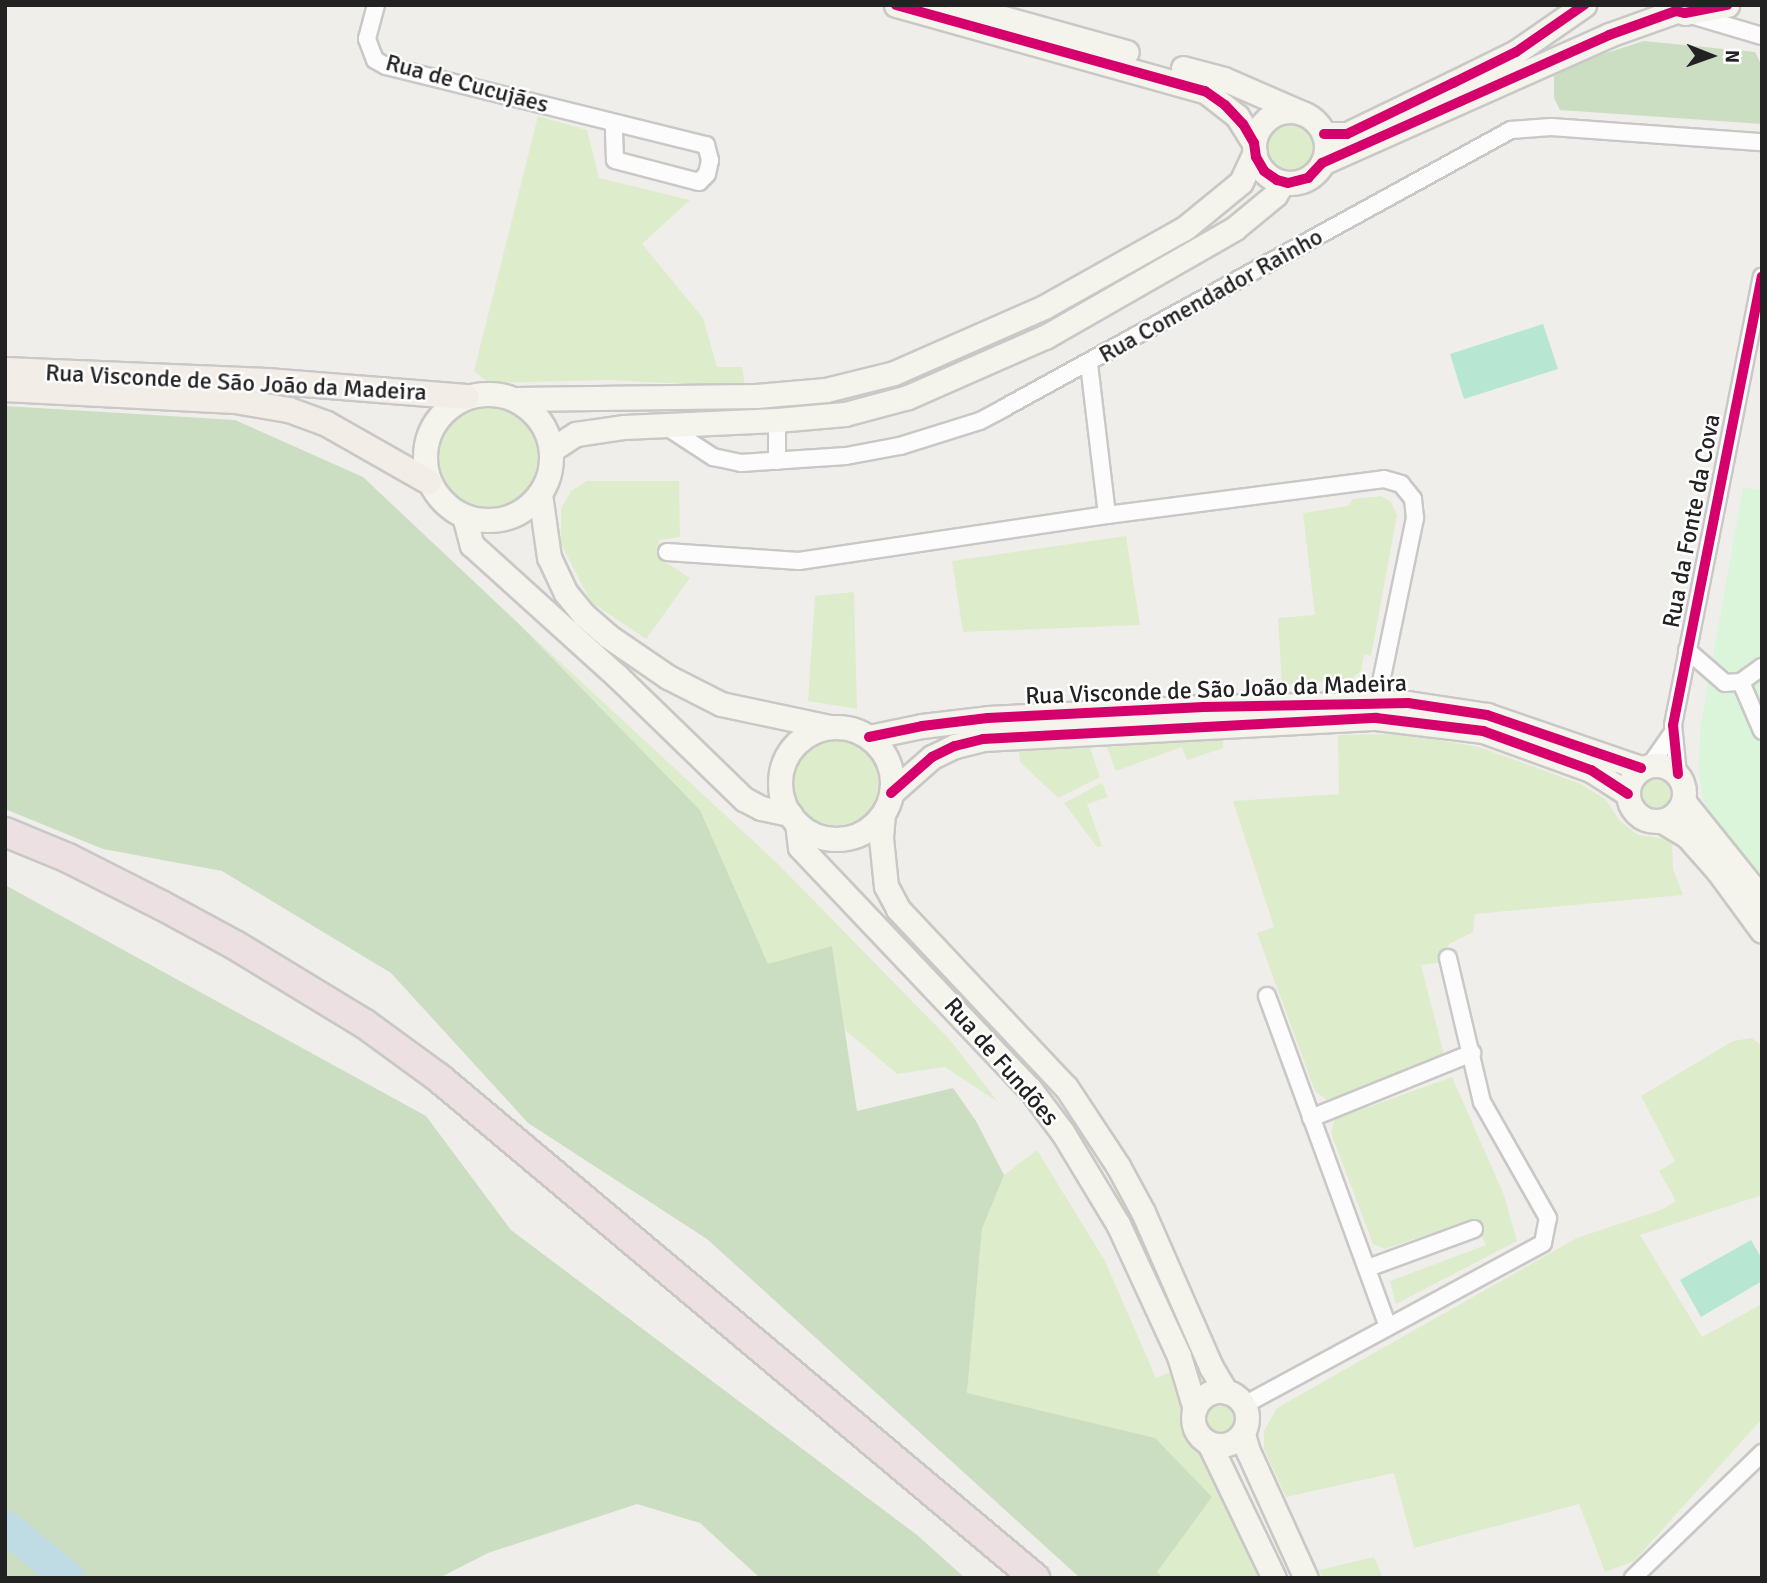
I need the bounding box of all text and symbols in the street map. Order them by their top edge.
north arrow [1676,21,1746,91]
street label: Rua de Cucujães [382,48,552,120]
text: N [1720,50,1744,63]
street label: Rua Comendador Rainho [1094,223,1328,369]
street label: Rua Visconde de São João da Madeira [45,359,427,407]
street label: Rua da Fonte da Cova [1657,412,1727,630]
street label: Rua Visconde de São João da Madeira [1025,669,1407,711]
street label: Rua de Fundões [938,992,1064,1132]

